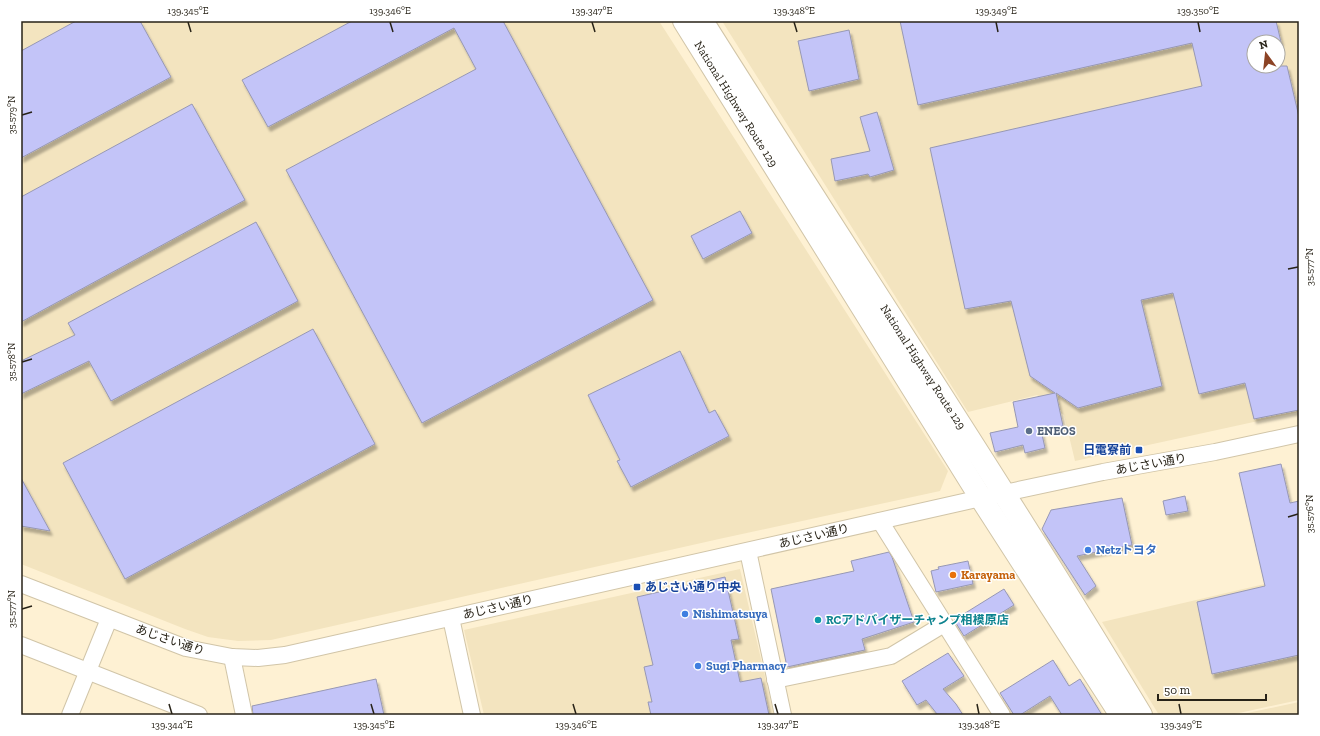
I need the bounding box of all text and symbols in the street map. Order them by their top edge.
text: 139.345°E [167,5,209,17]
text: 139.346°E [369,5,411,17]
text: 139.347°E [572,5,613,17]
text: 139.348°E [773,5,815,17]
text: 139.349°E [975,5,1017,17]
text: 139.350°E [1177,5,1219,17]
north arrow [1246,34,1286,74]
text: N [1258,37,1270,52]
street label: National Highway Route 129 [691,38,781,170]
text: 35.579°N [6,95,18,134]
text: 35.577°N [1304,247,1316,286]
street label: National Highway Route 129 [877,302,969,432]
text: 35.578°N [6,342,18,381]
place label: ENEOS [1037,424,1076,438]
marker: ENEOS [1024,426,1034,436]
place label: 日電寮前 [1083,443,1131,457]
marker: 日電寮前 [1134,445,1144,455]
street label: あじさい通り [1114,451,1188,477]
text: 35.576°N [1304,494,1316,533]
street label: あじさい通り [777,521,851,551]
place label: Netzトヨタ [1096,543,1157,557]
marker: Netzトヨタ [1083,545,1093,555]
place label: Karayama [961,568,1015,582]
marker: Karayama [948,570,958,580]
place label: あじさい通り中央 [645,580,741,594]
marker: あじさい通り中央 [632,582,642,592]
text: 35.577°N [6,589,18,628]
street label: あじさい通り [461,592,535,622]
place label: Nishimatsuya [693,607,768,621]
marker: Nishimatsuya [680,609,690,619]
place label: RCアドバイザーチャンプ相模原店 [826,613,1009,627]
marker: RCアドバイザーチャンプ相模原店 [813,615,823,625]
street label: あじさい通り [134,622,206,658]
place label: Sugi Pharmacy [706,659,787,673]
marker: Sugi Pharmacy [693,661,703,671]
scale bar [1158,676,1266,702]
text: 50 m [1164,683,1191,697]
text: 139.344°E [151,719,193,731]
text: 139.345°E [353,719,395,731]
text: 139.346°E [555,719,597,731]
text: 139.347°E [758,719,799,731]
text: 139.348°E [958,719,1000,731]
text: 139.349°E [1160,719,1202,731]

